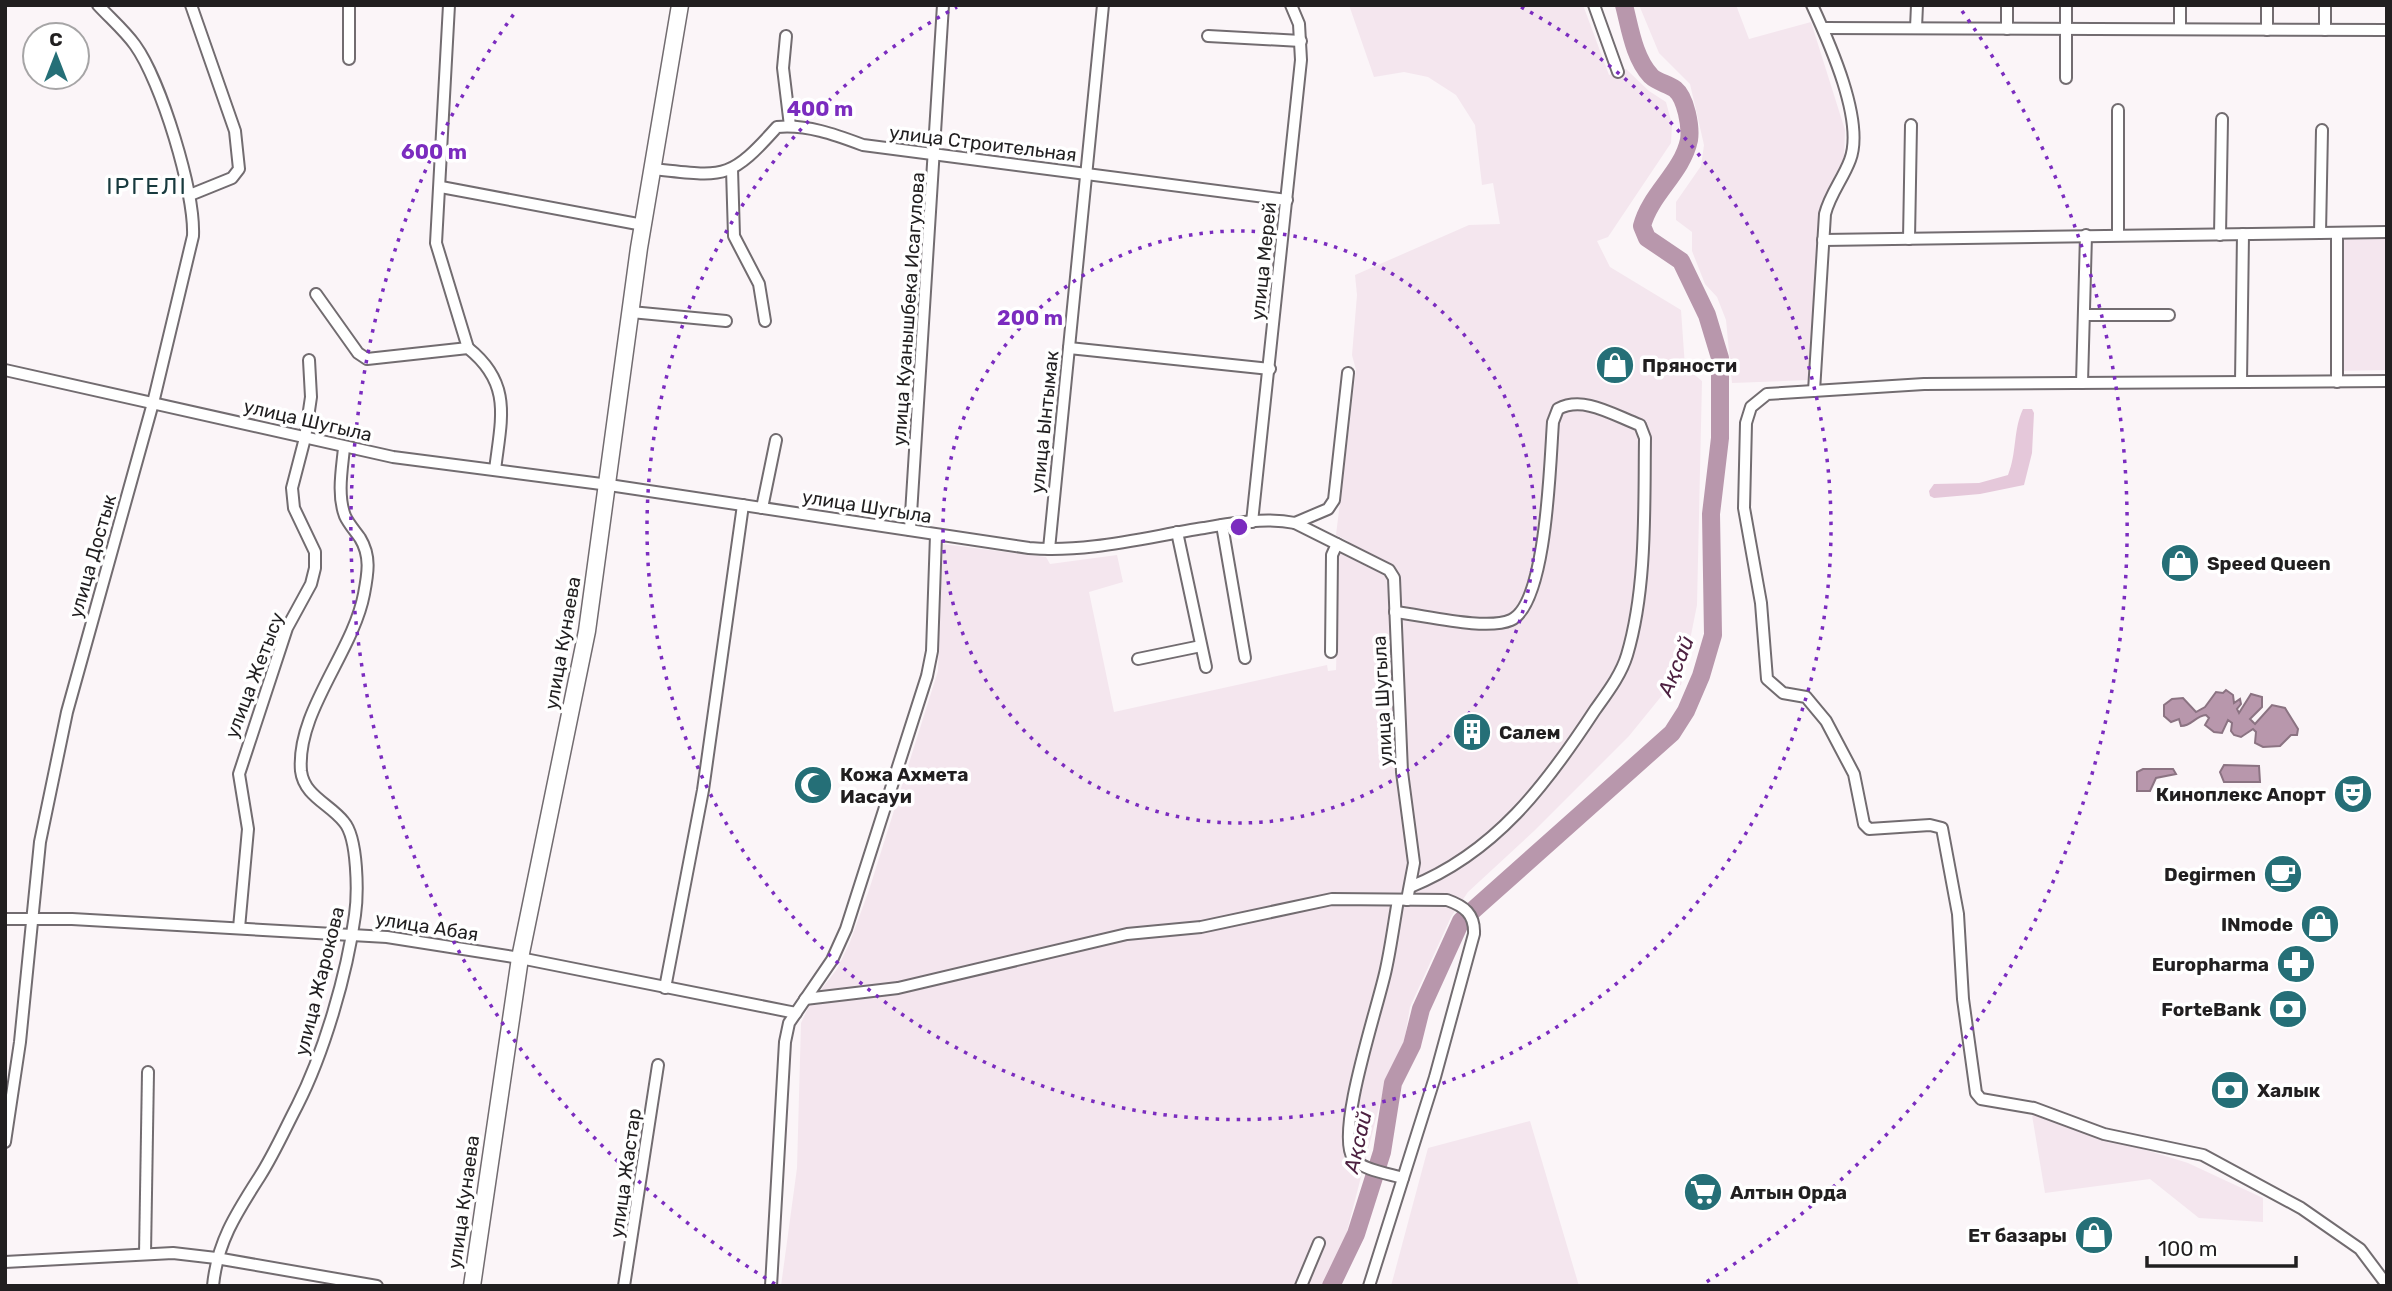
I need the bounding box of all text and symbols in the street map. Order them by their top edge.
north arrow [21,21,91,91]
text: С [49,28,63,51]
text: 400 m [787,96,853,121]
street label: улица Строительная [888,121,1078,166]
text: 600 m [401,139,467,164]
street label: улица Куанышбека Исагулова [887,171,930,447]
district label: ІРГЕЛІ [106,172,188,200]
street label: улица Мерей [1246,201,1281,321]
text: 200 m [997,305,1063,330]
shop icon: Пряности [1594,344,1636,386]
street label: улица Ынтымак [1026,350,1063,495]
place label: Пряности [1642,354,1737,377]
street label: улица Шугыла [241,395,374,446]
street label: улица Шугыла [800,485,933,528]
street label: улица Достык [64,492,121,621]
centre of rings [1227,515,1251,539]
shop icon: Speed Queen [2159,542,2201,584]
place label: Speed Queen [2207,552,2331,575]
street label: улица Кунаева [539,575,586,711]
street label: улица Жетысу [220,609,289,741]
water label: Ақсай [1652,632,1699,700]
street label: улица Шугыла [1368,635,1397,767]
building icon: Салем [1451,711,1493,753]
place label: Салем [1499,721,1560,744]
place label: Кожа Ахмета Иасауи [840,763,968,808]
mosque icon: Кожа Ахмета Иасауи [792,764,834,806]
theatre icon: Киноплекс Апорт [2332,773,2374,815]
place label: Киноплекс Апорт [2156,783,2327,806]
cafe icon: Degirmen [2262,853,2304,895]
place label: Degirmen [2164,863,2256,886]
shop icon: INmode [2299,903,2341,945]
street label: улица Жарокова [290,904,349,1058]
street label: улица Абая [374,907,480,946]
place label: INmode [2221,913,2293,936]
pharmacy icon: Europharma [2275,943,2317,985]
place label: Europharma [2152,953,2269,976]
bank icon: ForteBank [2267,988,2309,1030]
place label: ForteBank [2161,998,2261,1021]
bank icon: Халык [2209,1069,2251,1111]
place label: Халык [2257,1079,2321,1102]
street label: улица Жастар [605,1107,646,1239]
water label: Ақсай [1338,1108,1377,1176]
street label: улица Кунаева [443,1134,484,1270]
supermarket icon: Алтын Орда [1682,1171,1724,1213]
place label: Алтын Орда [1730,1181,1847,1204]
shop icon: Ет базары [2073,1214,2115,1256]
place label: Ет базары [1968,1224,2067,1247]
scale bar [2147,1224,2296,1268]
text: 100 m [2158,1236,2217,1261]

